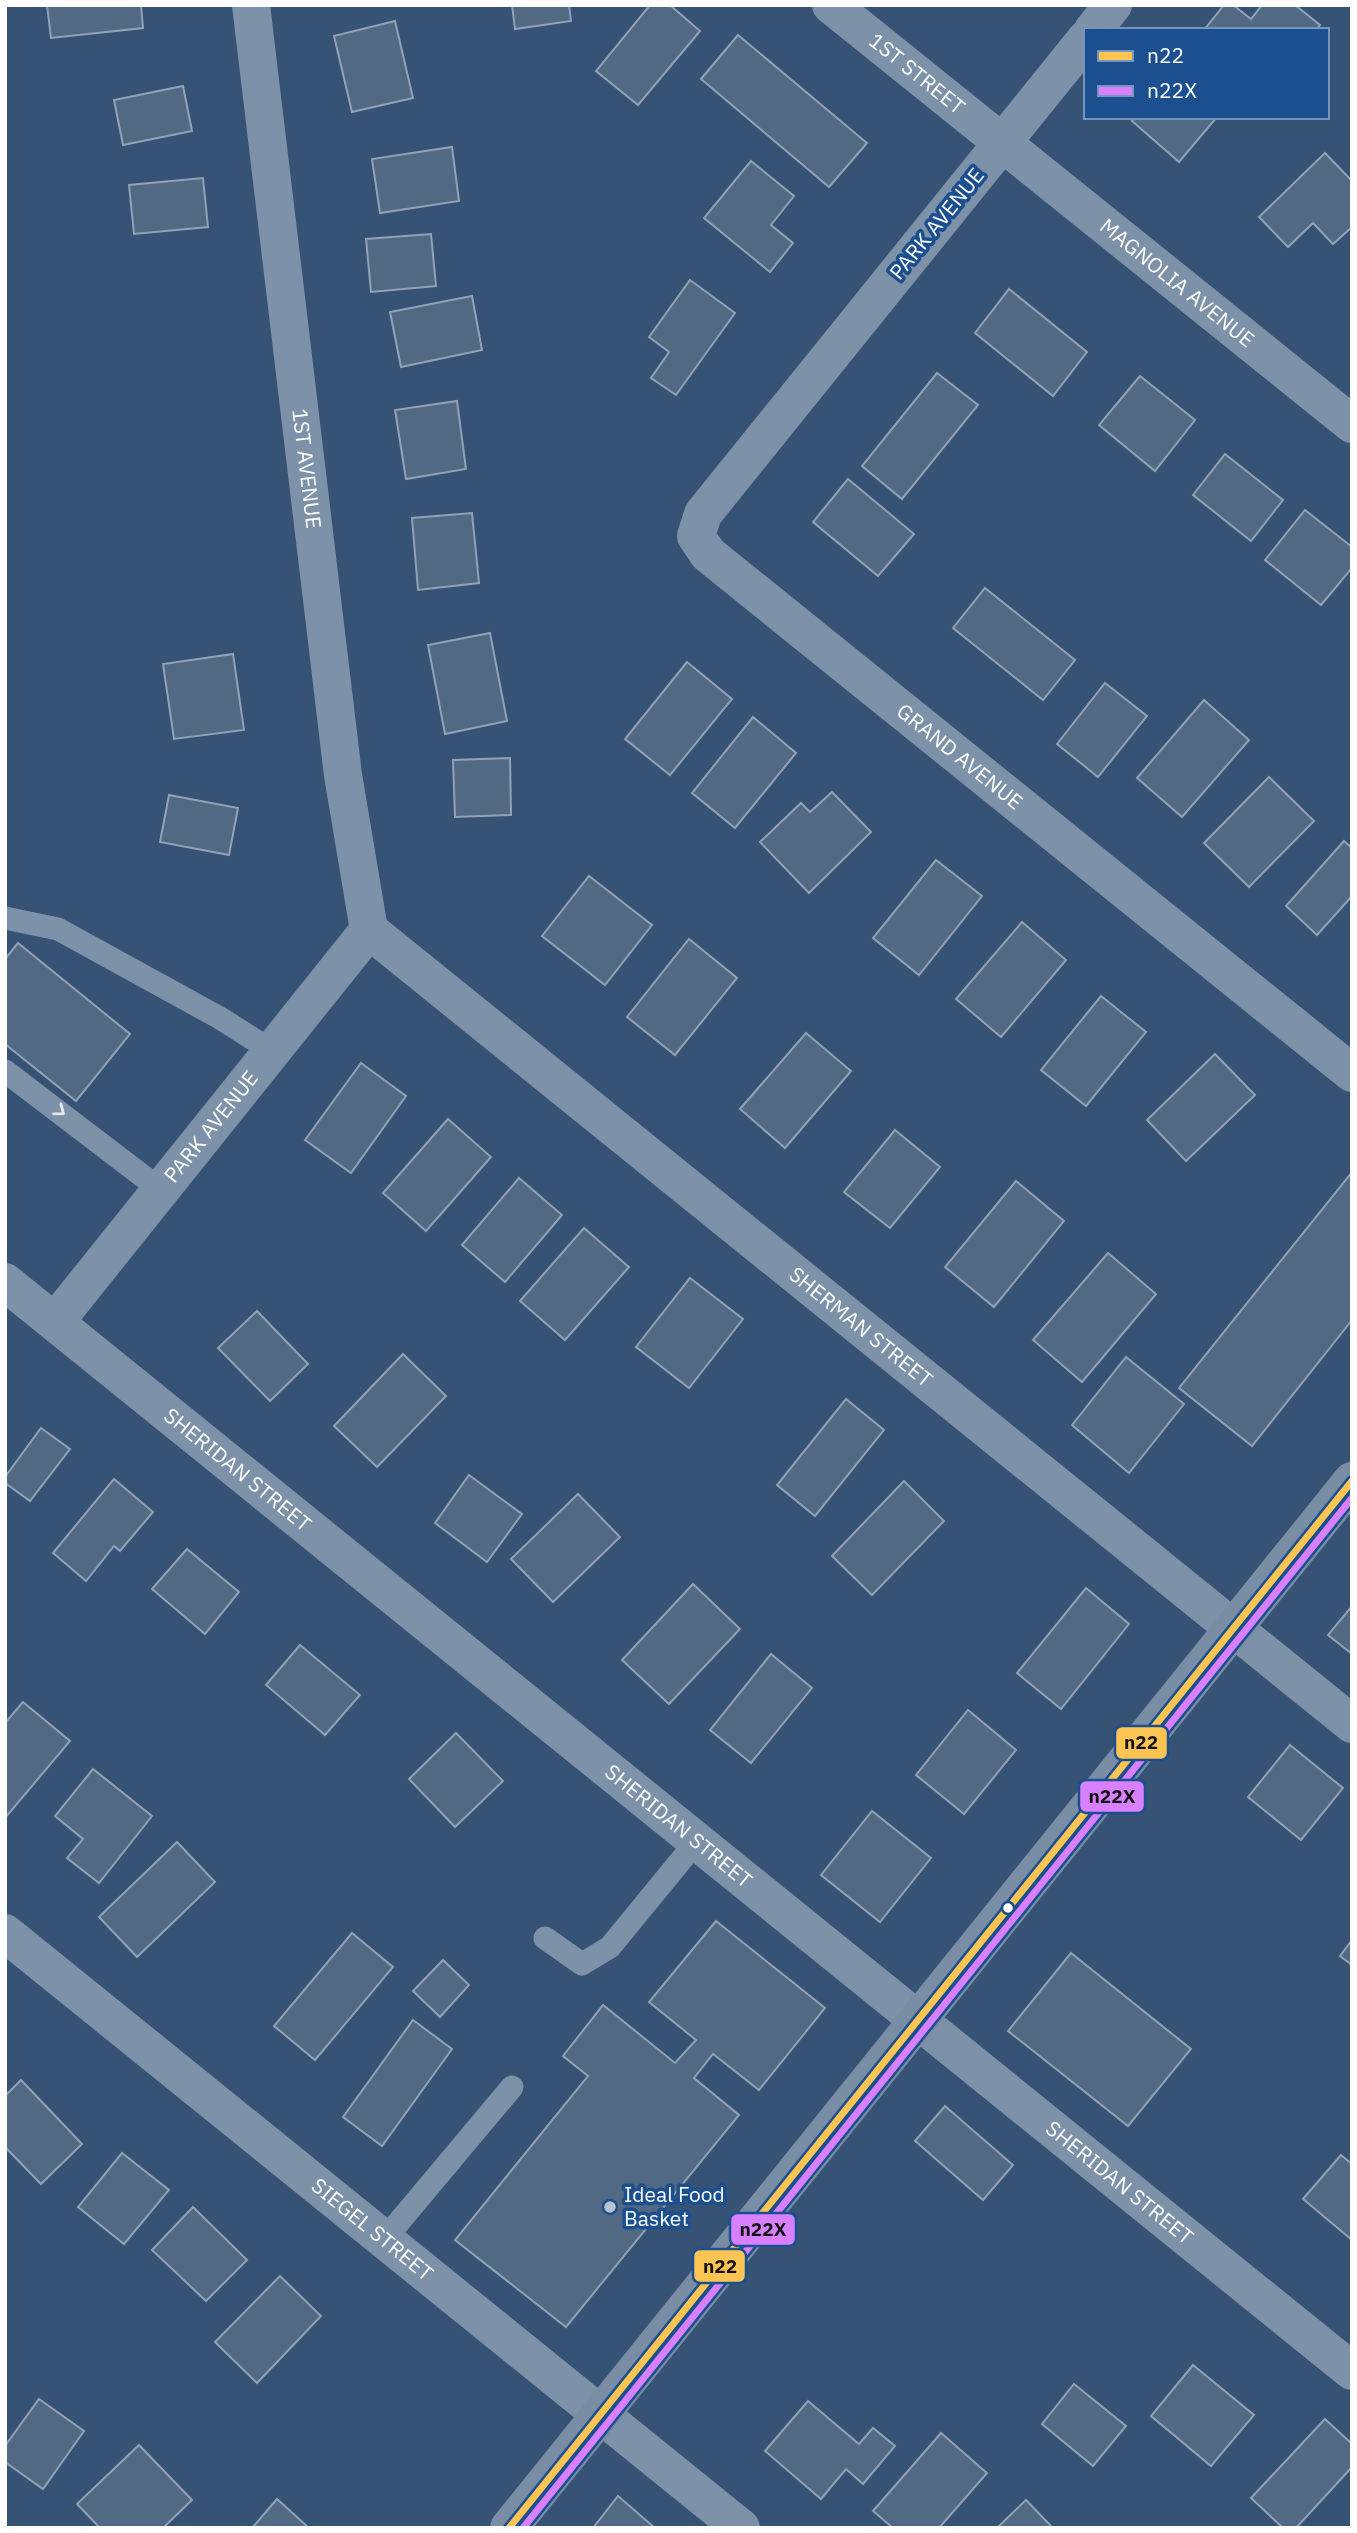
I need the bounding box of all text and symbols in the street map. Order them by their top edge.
street label: 1ST STREET [864,26,971,120]
legend [1084,28,1329,119]
text: n22 [1147,41,1184,69]
text: n22X [1147,76,1197,104]
street label: PARK AVENUE [883,162,990,285]
street label: MAGNOLIA AVENUE [1094,212,1261,353]
street label: 1ST AVENUE [286,407,328,530]
street label: GRAND AVENUE [891,697,1029,815]
street label: PARK AVENUE [157,1064,264,1188]
one-way arrow [52,1103,65,1116]
street label: SHERMAN STREET [784,1260,939,1393]
street label: SHERIDAN STREET [158,1401,318,1537]
line badge: n22 [1115,1726,1168,1760]
text: n22 [1124,1730,1158,1754]
street label: SHERIDAN STREET [599,1758,759,1894]
line badge: n22X [1079,1780,1145,1813]
text: n22X [1089,1784,1136,1808]
unlabelled marker [1001,1901,1015,1915]
street label: SHERIDAN STREET [1040,2114,1200,2250]
street label: SIEGEL STREET [306,2171,439,2287]
place label: Ideal Food Basket [624,2180,725,2232]
marker: Ideal Food Basket [602,2199,618,2215]
line badge: n22X [730,2213,796,2246]
text: n22X [740,2217,787,2241]
line badge: n22 [693,2249,746,2283]
text: n22 [703,2254,737,2278]

